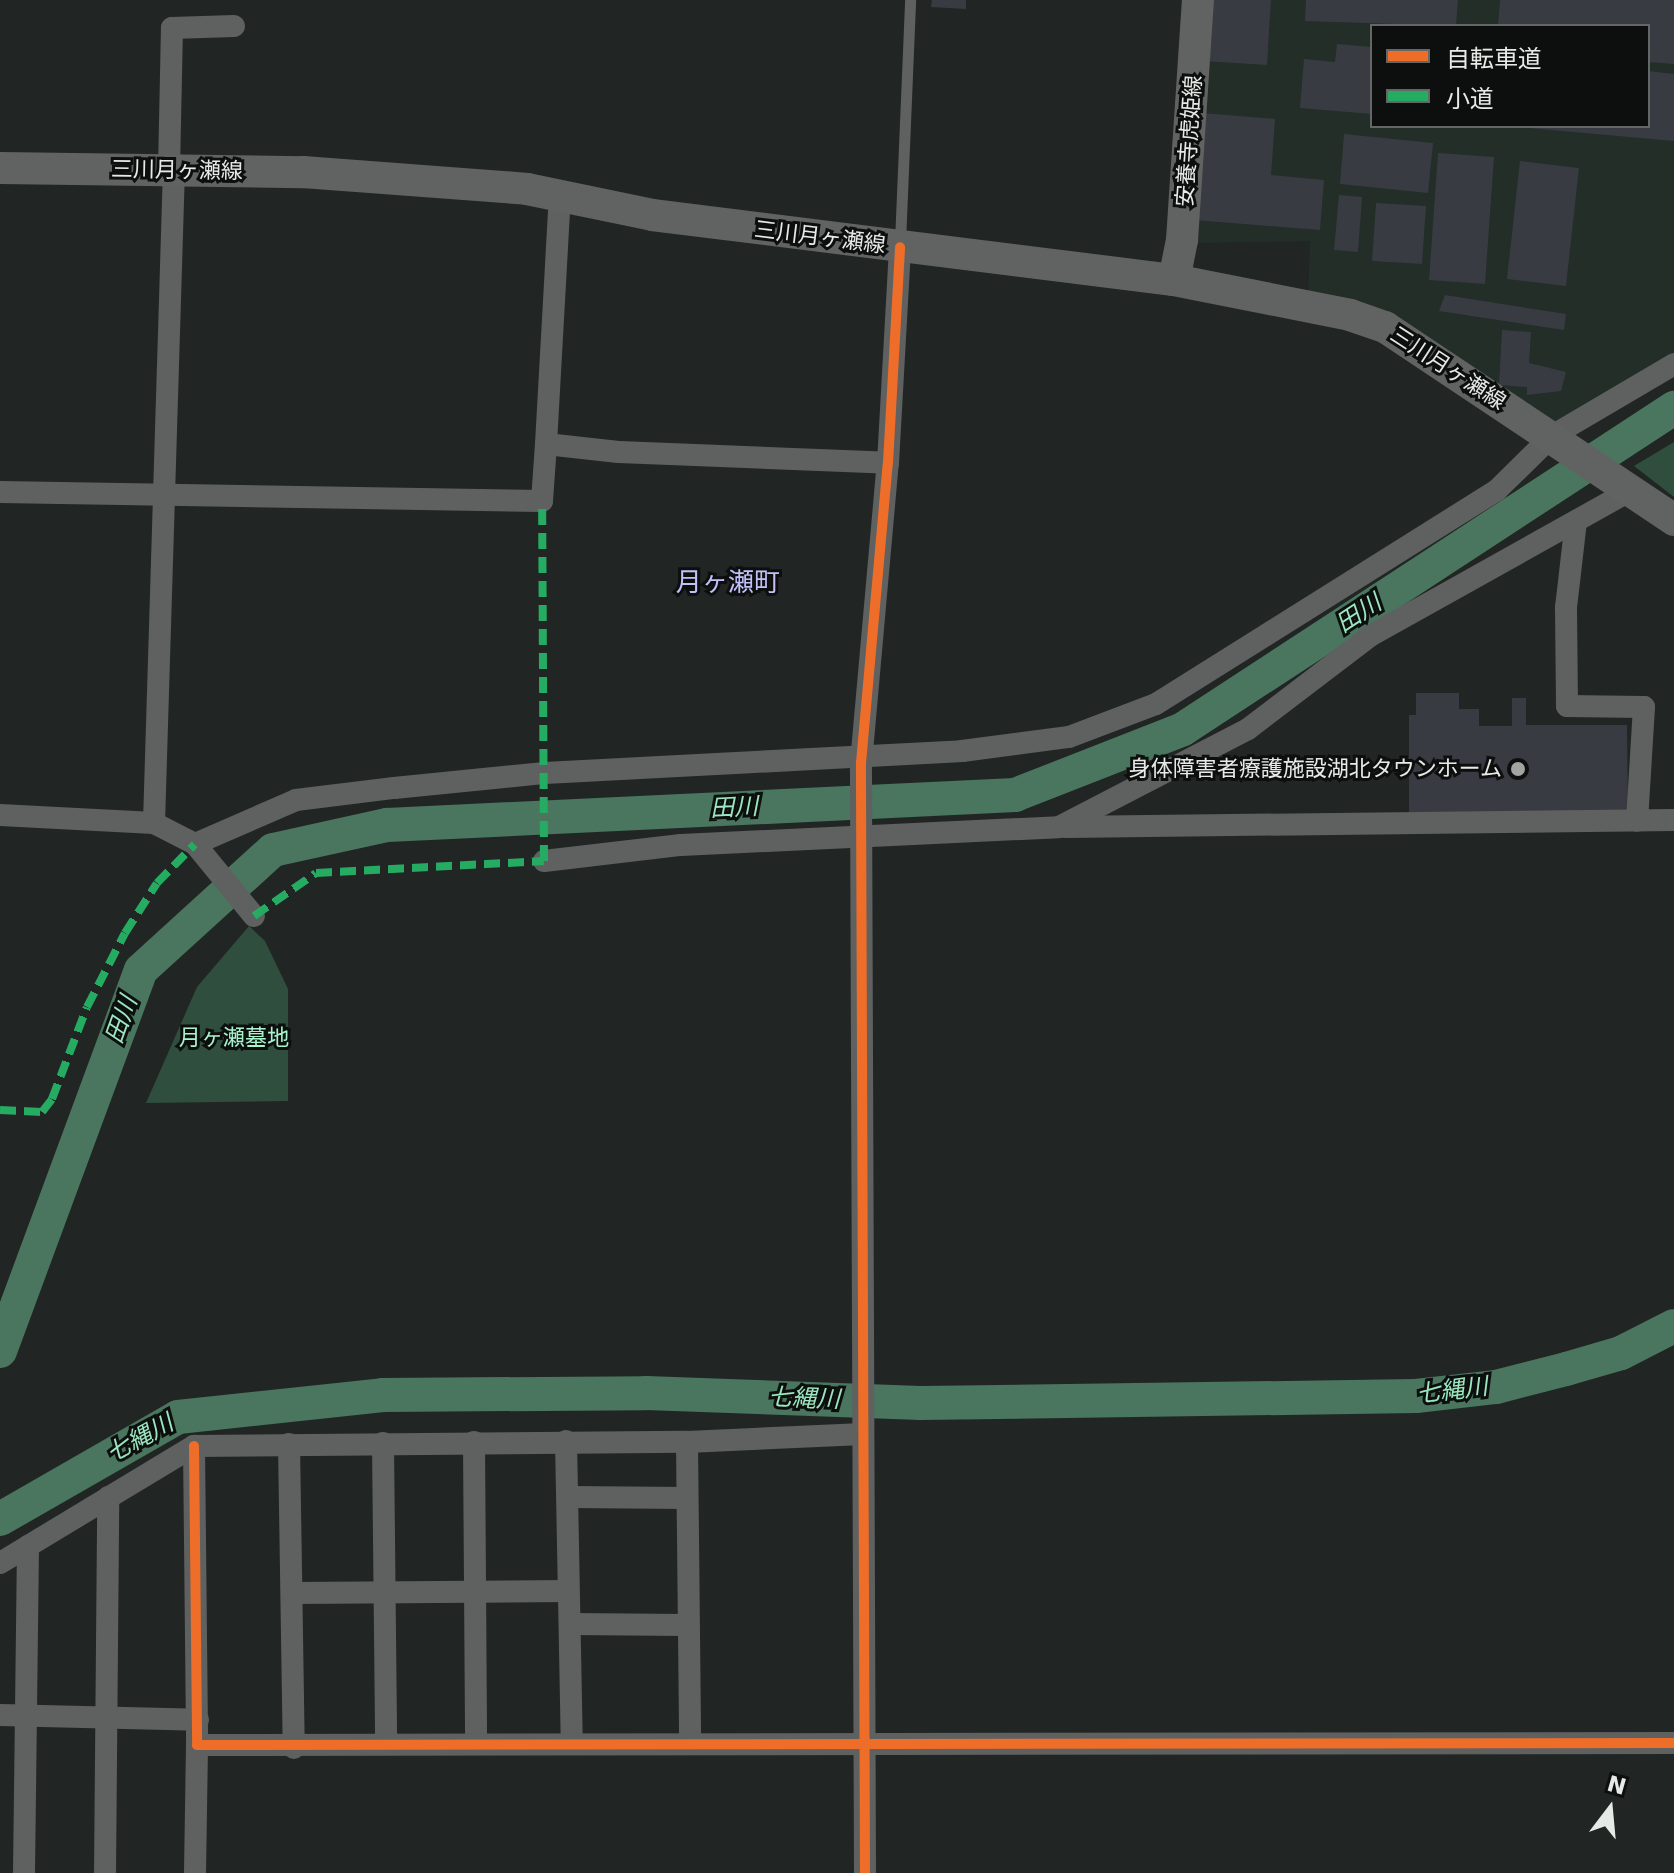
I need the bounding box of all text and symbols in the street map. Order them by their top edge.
legend [1370,24,1650,128]
text: 自転車道 [1446,45,1542,73]
street label: 安養寺虎姫線 [1171,74,1207,208]
text: 小道 [1446,85,1494,113]
street label: 三川月ヶ瀬線 [111,156,243,184]
street label: 三川月ヶ瀬線 [753,216,887,258]
street label: 三川月ヶ瀬線 [1385,321,1511,415]
district label: 月ヶ瀬町 [676,567,780,599]
water label: 田川 [1331,589,1387,639]
place label: 身体障害者療護施設湖北タウンホーム [1128,756,1502,782]
marker: 身体障害者療護施設湖北タウンホーム [1509,760,1527,778]
water label: 田川 [709,792,759,824]
water label: 田川 [100,993,144,1047]
park label: 月ヶ瀬墓地 [179,1025,289,1051]
water label: 七縄川 [1415,1372,1489,1410]
water label: 七縄川 [768,1383,840,1415]
water label: 七縄川 [102,1409,178,1469]
north arrow [1570,1769,1650,1849]
text: N [1604,1771,1629,1800]

